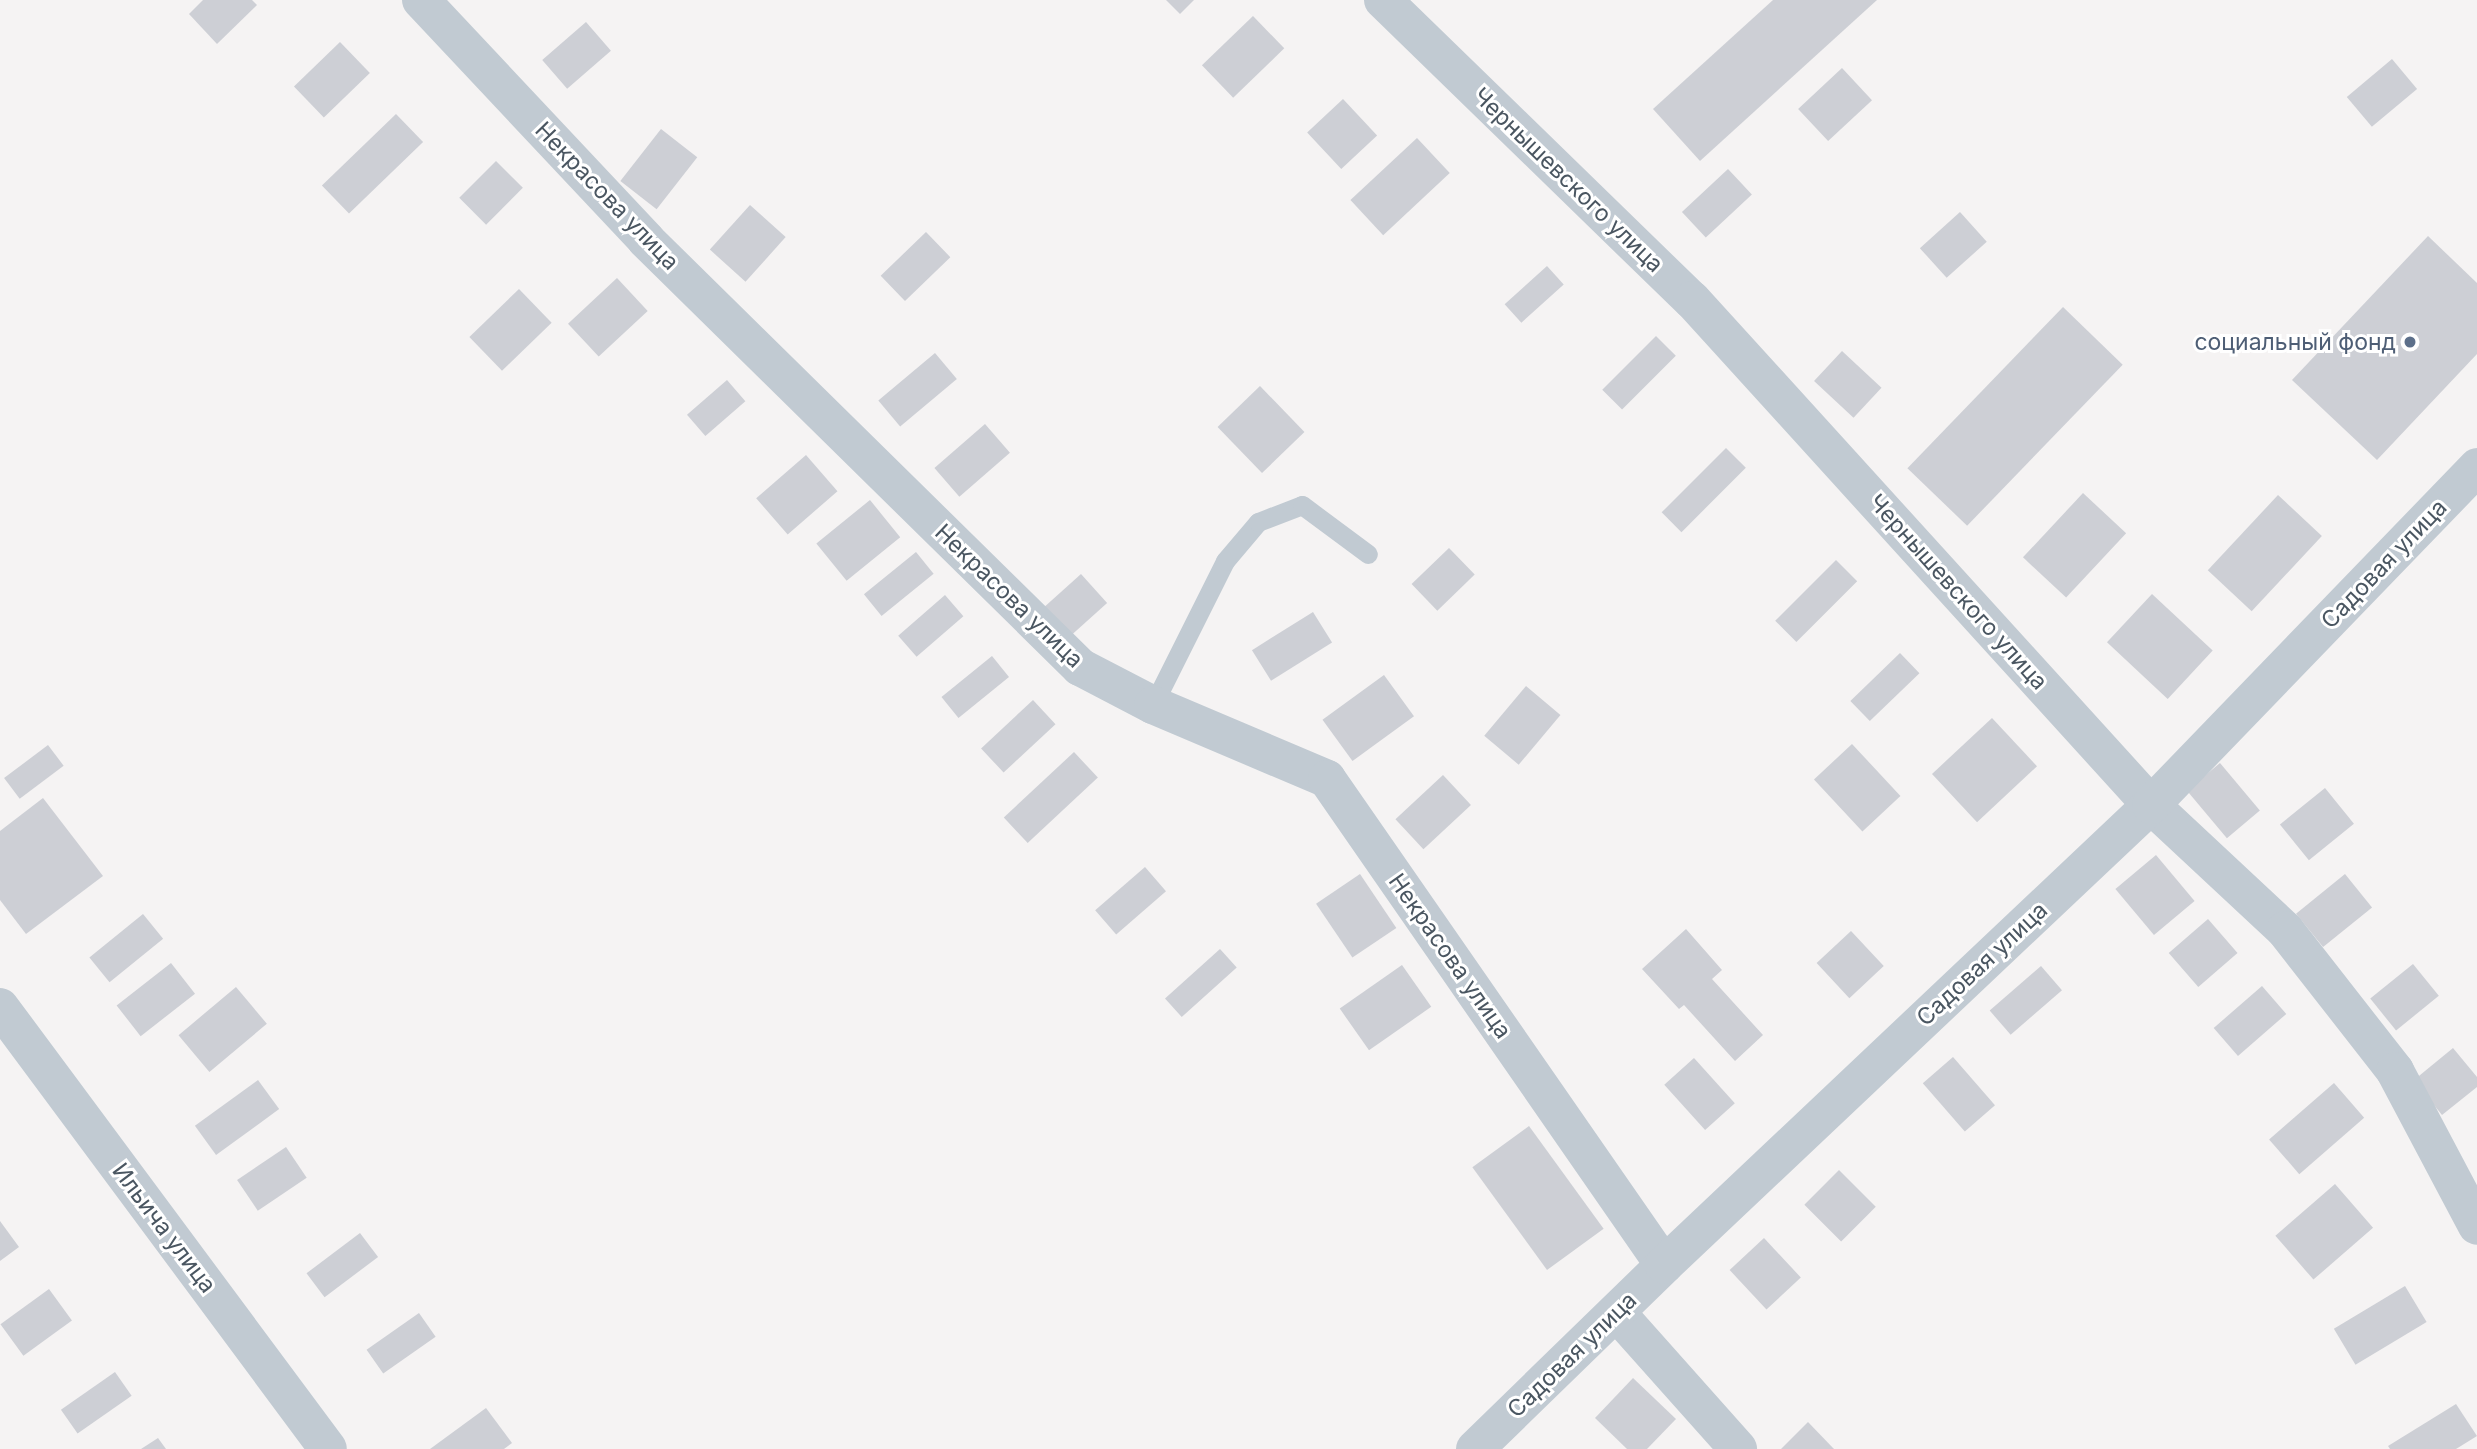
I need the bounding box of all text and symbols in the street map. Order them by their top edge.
street label: Чернышевского улица [1467,82,1669,278]
street label: Некрасова улица [529,116,685,276]
place label: социальный фонд [2194,328,2396,356]
marker: социальный фонд [2402,334,2418,350]
street label: Чернышевского улица [1863,489,2053,695]
street label: Садовая улица [2316,494,2452,634]
street label: Некрасова улица [929,518,1089,674]
street label: Некрасова улица [1383,868,1517,1044]
street label: Садовая улица [1911,896,2053,1032]
street label: Ильича улица [106,1158,222,1298]
street label: Садовая улица [1502,1287,1642,1423]

